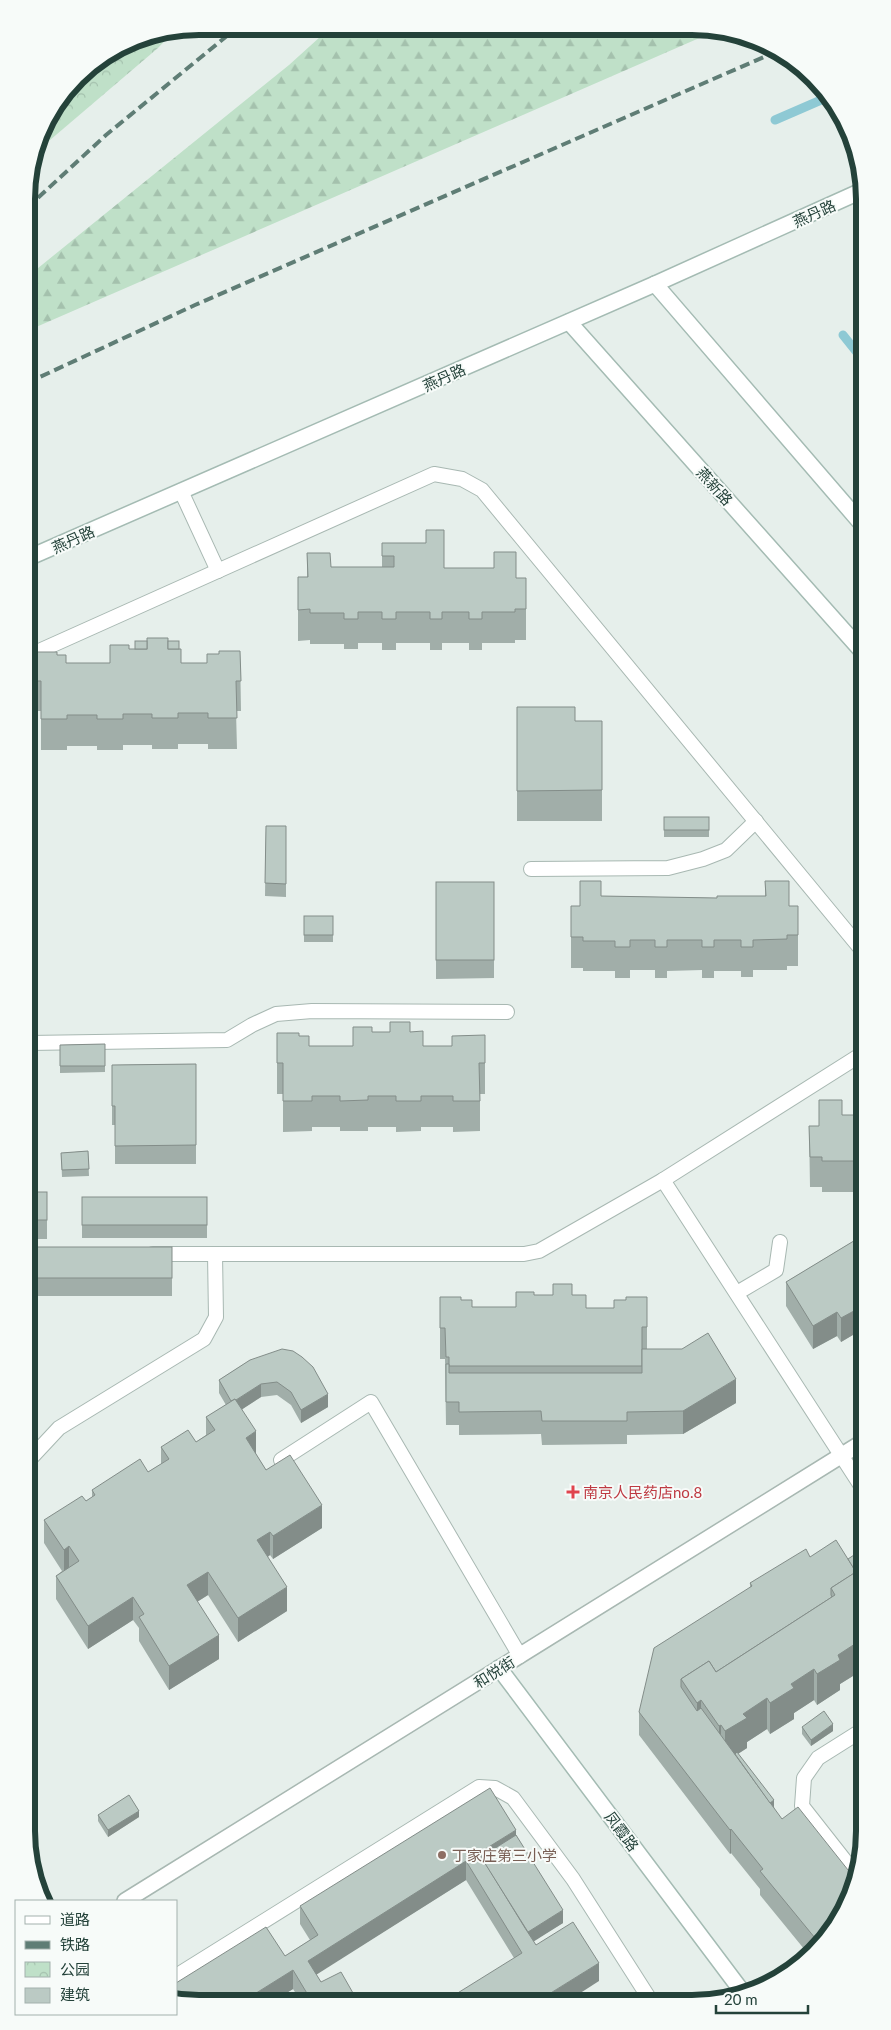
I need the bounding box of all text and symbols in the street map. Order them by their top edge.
street label: 燕丹路 [790,196,838,230]
street label: 燕丹路 [420,360,468,394]
street label: 燕新路 [693,463,737,509]
street label: 燕丹路 [49,522,97,556]
place label: 南京人民药店no.8 [583,1483,702,1501]
marker: 南京人民药店no.8 [567,1486,579,1498]
street label: 和悦街 [470,1652,518,1692]
street label: 凤霞路 [601,1808,643,1854]
place label: 丁家庄第三小学 [452,1846,557,1864]
marker: 丁家庄第三小学 [436,1849,448,1861]
legend [15,1900,178,2015]
text: 道路 [60,1910,90,1928]
text: 铁路 [60,1935,90,1953]
text: 公园 [60,1960,90,1978]
scale bar [716,1982,808,2014]
text: 建筑 [60,1985,90,2003]
text: 20 m [724,1990,758,2008]

